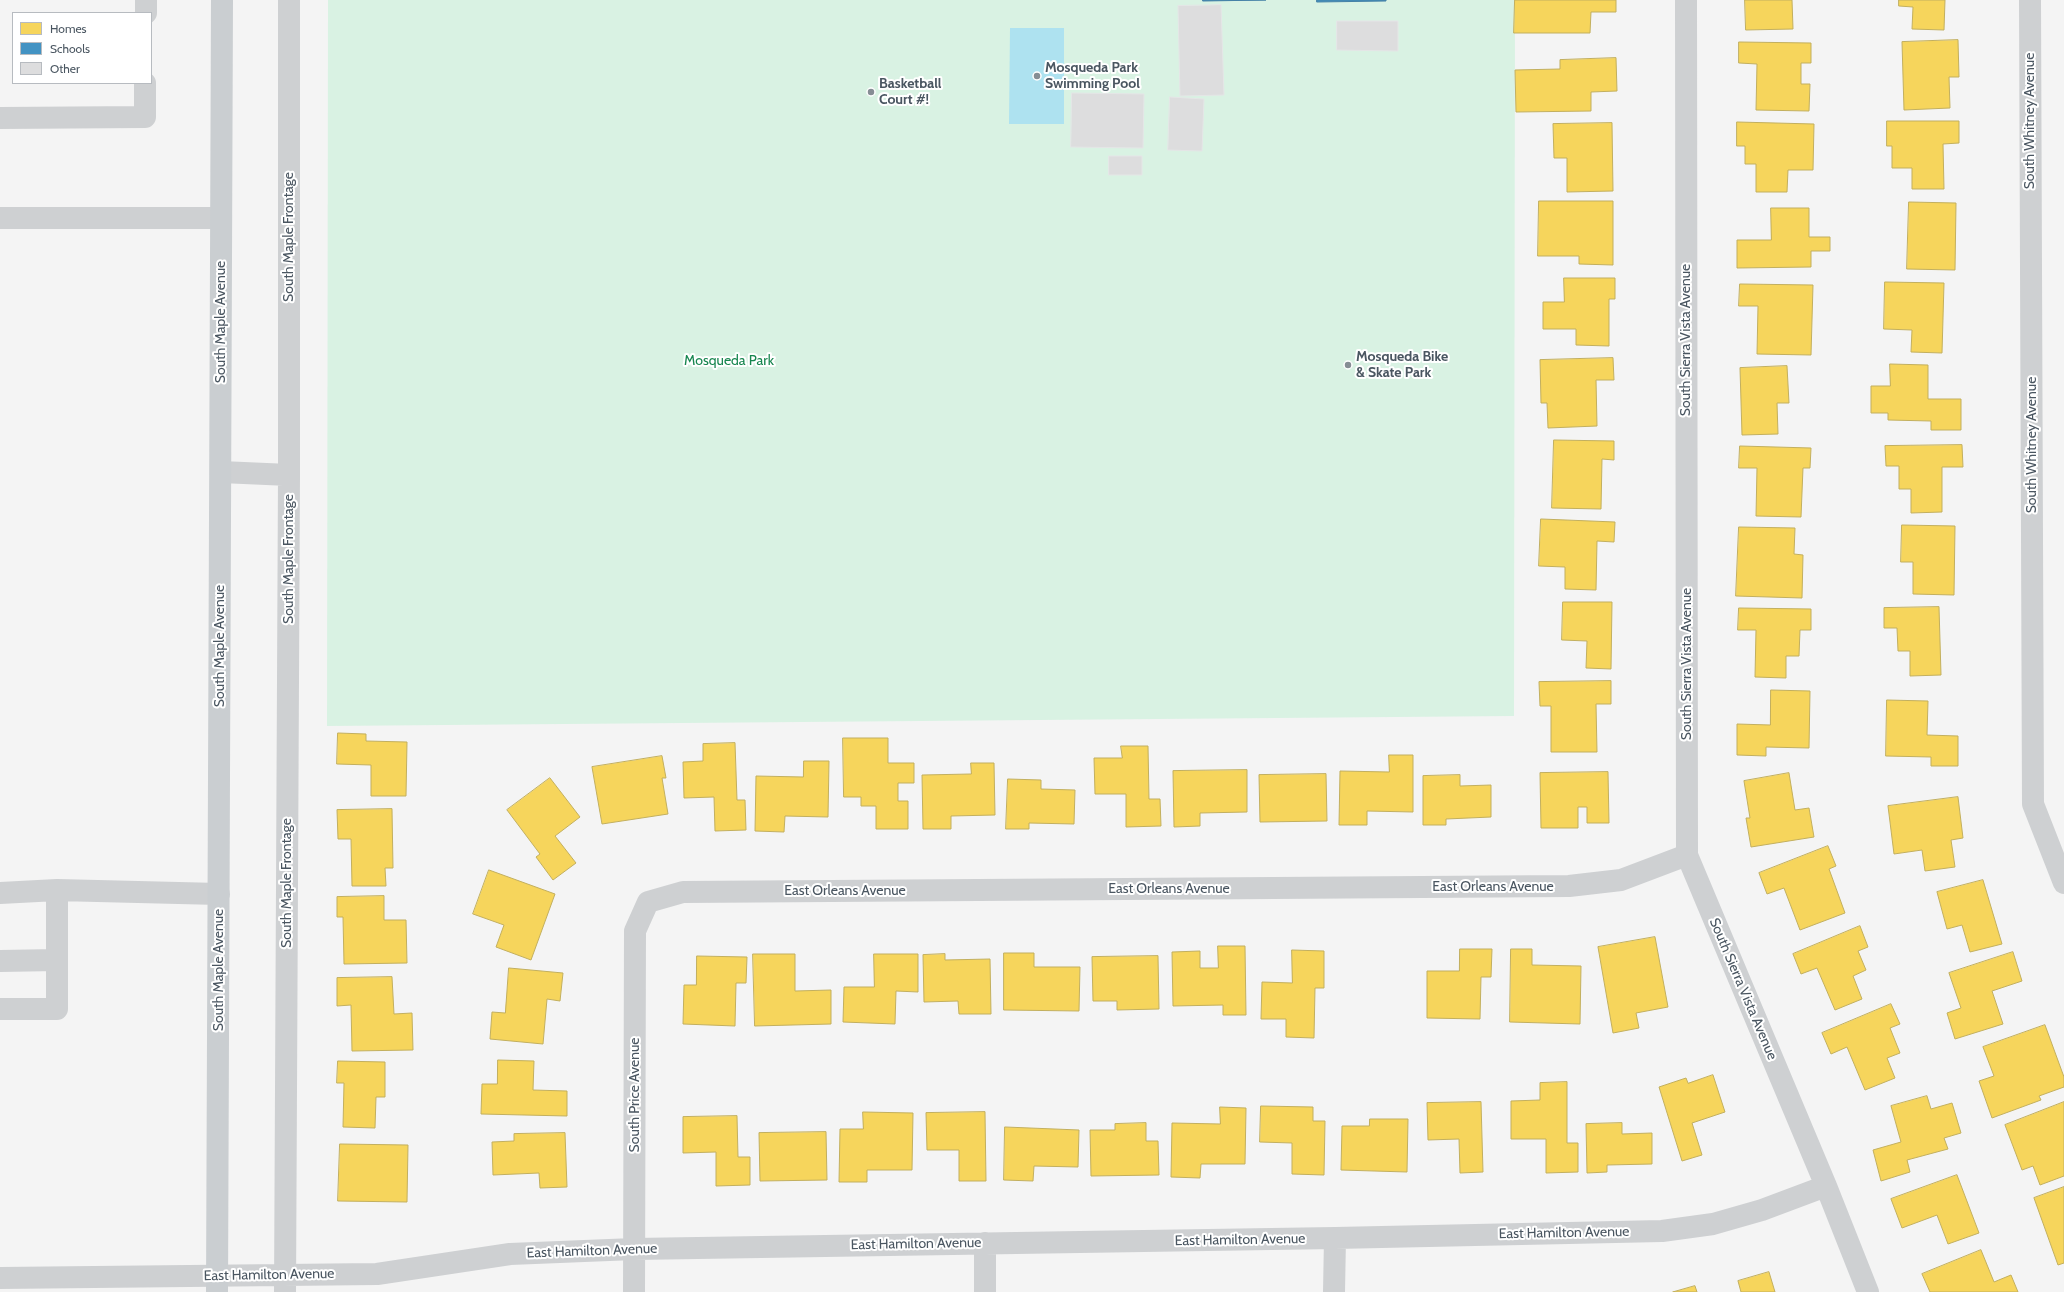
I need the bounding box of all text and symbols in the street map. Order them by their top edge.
legend [12,12,152,84]
text: Homes [50,21,87,36]
text: Schools [50,41,90,56]
street label: South Whitney Avenue [2022,53,2038,189]
place label: Mosqueda Park Swimming Pool [1045,60,1140,92]
text: Other [50,61,80,76]
marker: Mosqueda Park Swimming Pool [1032,71,1042,81]
place label: Basketball Court #! [879,76,942,108]
marker: Basketball Court #! [866,87,876,97]
street label: South Maple Frontage [281,172,297,302]
street label: South Maple Avenue [213,261,229,383]
street label: South Sierra Vista Avenue [1678,264,1694,416]
place label: Mosqueda Bike & Skate Park [1356,349,1448,382]
park label: Mosqueda Park [684,353,774,369]
marker: Mosqueda Bike & Skate Park [1343,360,1353,370]
street label: South Whitney Avenue [2024,377,2040,513]
street label: South Maple Frontage [281,494,297,624]
street label: South Maple Avenue [212,585,228,707]
street label: South Sierra Vista Avenue [1679,588,1695,740]
street label: South Maple Frontage [279,818,295,948]
street label: East Orleans Avenue [1432,879,1554,895]
street label: East Orleans Avenue [1108,881,1230,897]
street label: East Orleans Avenue [784,883,906,899]
street label: South Maple Avenue [211,909,227,1031]
street label: South Sierra Vista Avenue [1705,916,1781,1062]
street label: South Price Avenue [627,1038,643,1152]
street label: East Hamilton Avenue [1498,1223,1630,1243]
street label: East Hamilton Avenue [1174,1230,1306,1250]
street label: East Hamilton Avenue [850,1234,982,1254]
street label: East Hamilton Avenue [526,1240,658,1262]
street label: East Hamilton Avenue [203,1265,335,1285]

